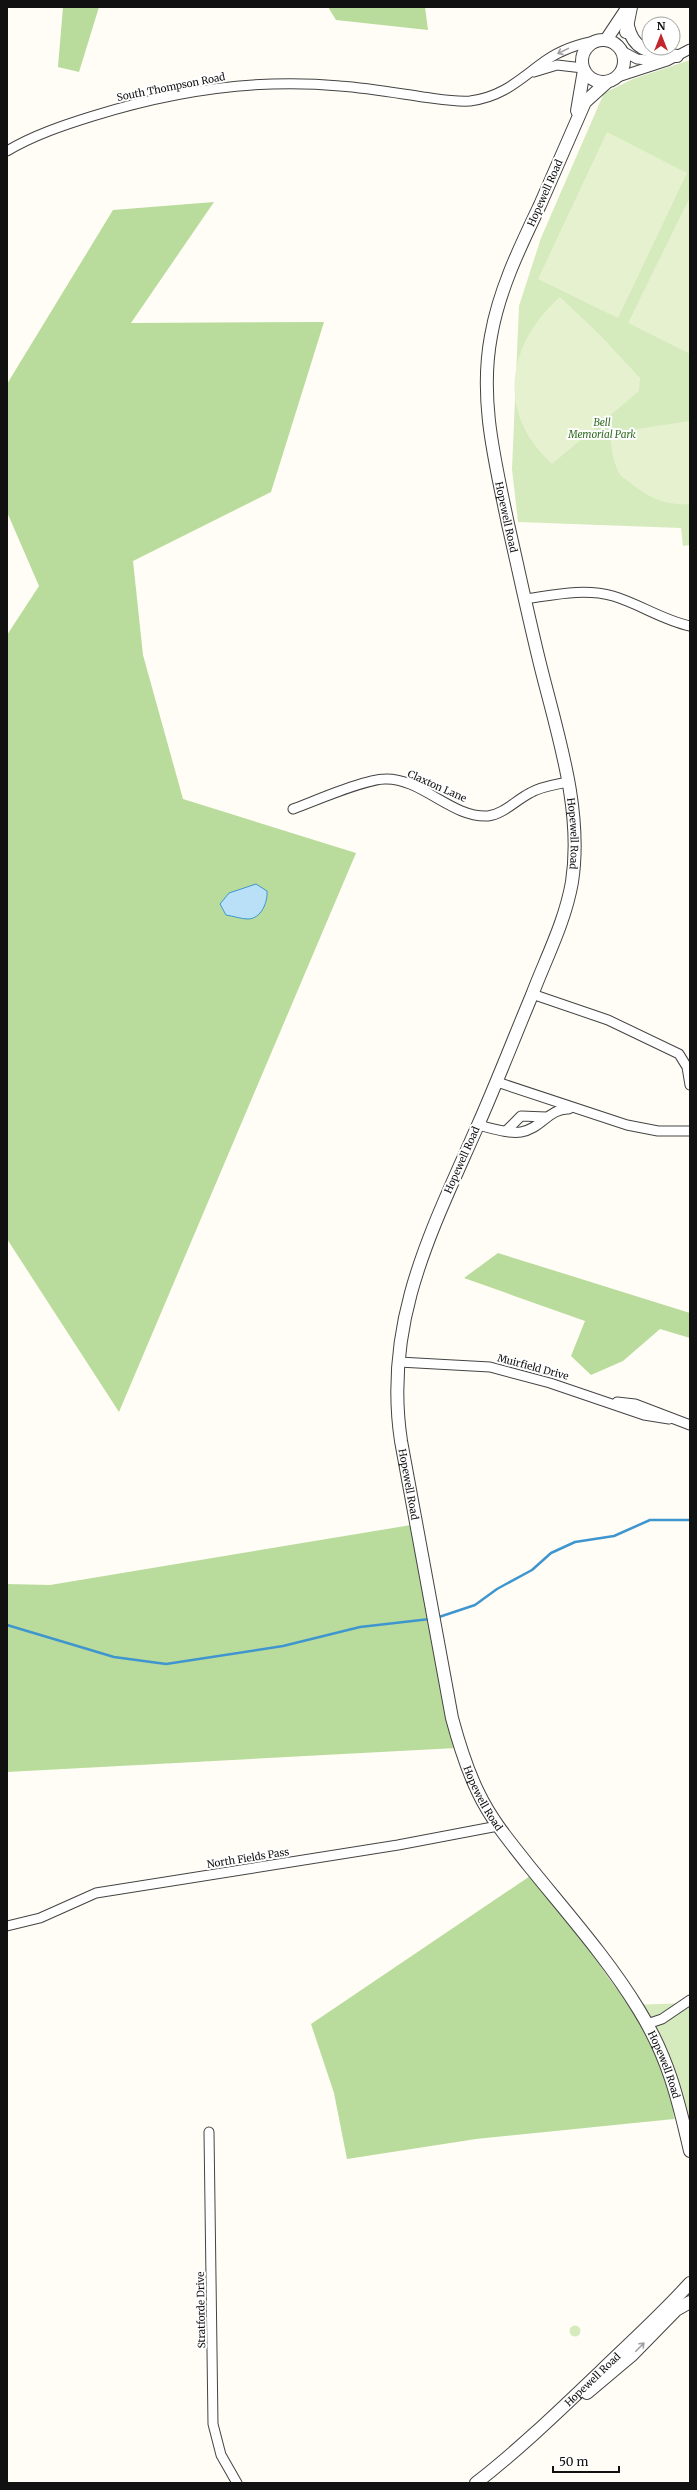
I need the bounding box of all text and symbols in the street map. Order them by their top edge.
north arrow [641,16,681,56]
text: N [657,19,666,33]
one-way arrow [558,48,570,55]
street label: South Thompson Road [116,70,226,104]
street label: Hopewell Road [524,158,566,228]
park label: Bell Memorial Park [567,416,636,441]
street label: Hopewell Road [493,480,521,554]
street label: Claxton Lane [405,767,469,805]
street label: Hopewell Road [565,797,581,870]
street label: Hopewell Road [441,1125,483,1195]
street label: Muirfield Drive [496,1351,570,1383]
street label: Hopewell Road [396,1448,422,1521]
street label: Hopewell Road [461,1764,506,1833]
street label: North Fields Pass [206,1845,290,1871]
street label: Hopewell Road [645,2028,683,2100]
street label: Stratforde Drive [194,2271,208,2349]
one-way arrow [635,2342,645,2352]
street label: Hopewell Road [562,2350,623,2409]
scale bar [553,2448,619,2474]
text: 50 m [559,2454,588,2469]

